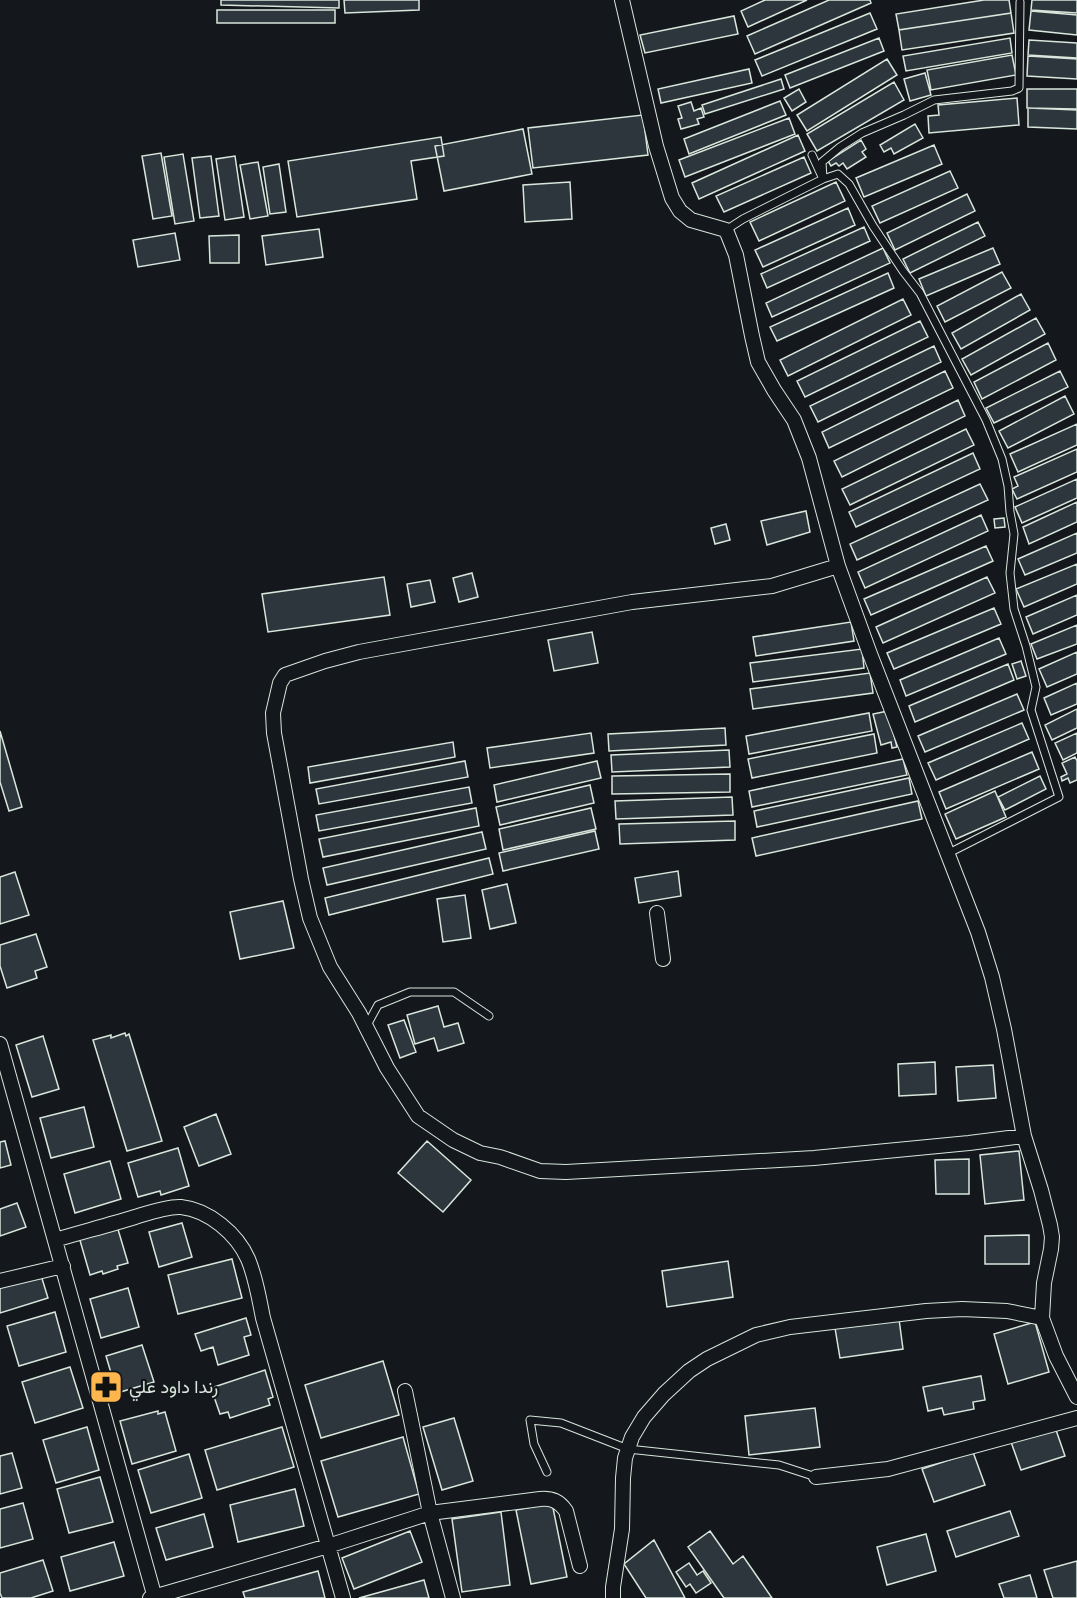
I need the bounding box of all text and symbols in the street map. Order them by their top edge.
pharmacy icon: رندا داود علي [88,1369,124,1405]
place label: رندا داود علي [129,1376,218,1402]

